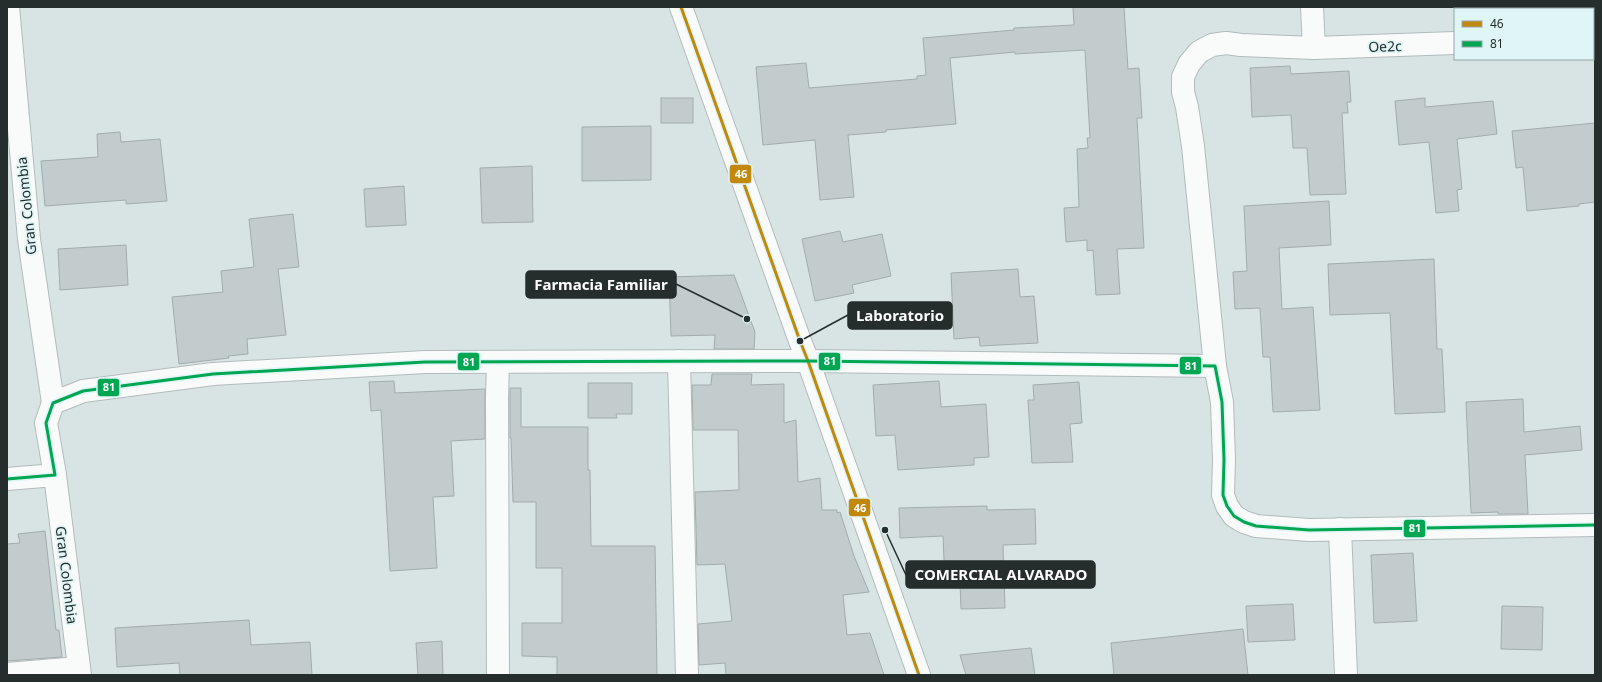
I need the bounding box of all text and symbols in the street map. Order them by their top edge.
legend [1454,8,1594,60]
text: 46 [1490,15,1504,32]
text: 81 [1490,35,1504,52]
street label: Oe2c [1368,36,1402,56]
street label: Gran Colombia [11,156,41,256]
line badge: 46 [729,164,752,184]
text: 46 [735,166,747,181]
callout: Farmacia Familiar [526,271,676,298]
text: Farmacia Familiar [534,274,668,294]
callout: Laboratorio [848,302,952,329]
text: Laboratorio [856,305,944,325]
line badge: 81 [457,352,480,371]
line badge: 81 [818,352,841,371]
text: 81 [824,353,836,368]
text: 81 [463,354,475,369]
line badge: 81 [1179,356,1202,375]
text: 81 [1185,358,1197,373]
line badge: 81 [97,378,120,397]
text: 81 [103,379,115,394]
line badge: 46 [848,498,871,517]
text: 46 [854,500,866,515]
line badge: 81 [1403,519,1426,538]
text: 81 [1409,520,1421,535]
street label: Gran Colombia [52,525,82,625]
callout: COMERCIAL ALVARADO [906,561,1095,588]
text: COMERCIAL ALVARADO [915,564,1088,584]

